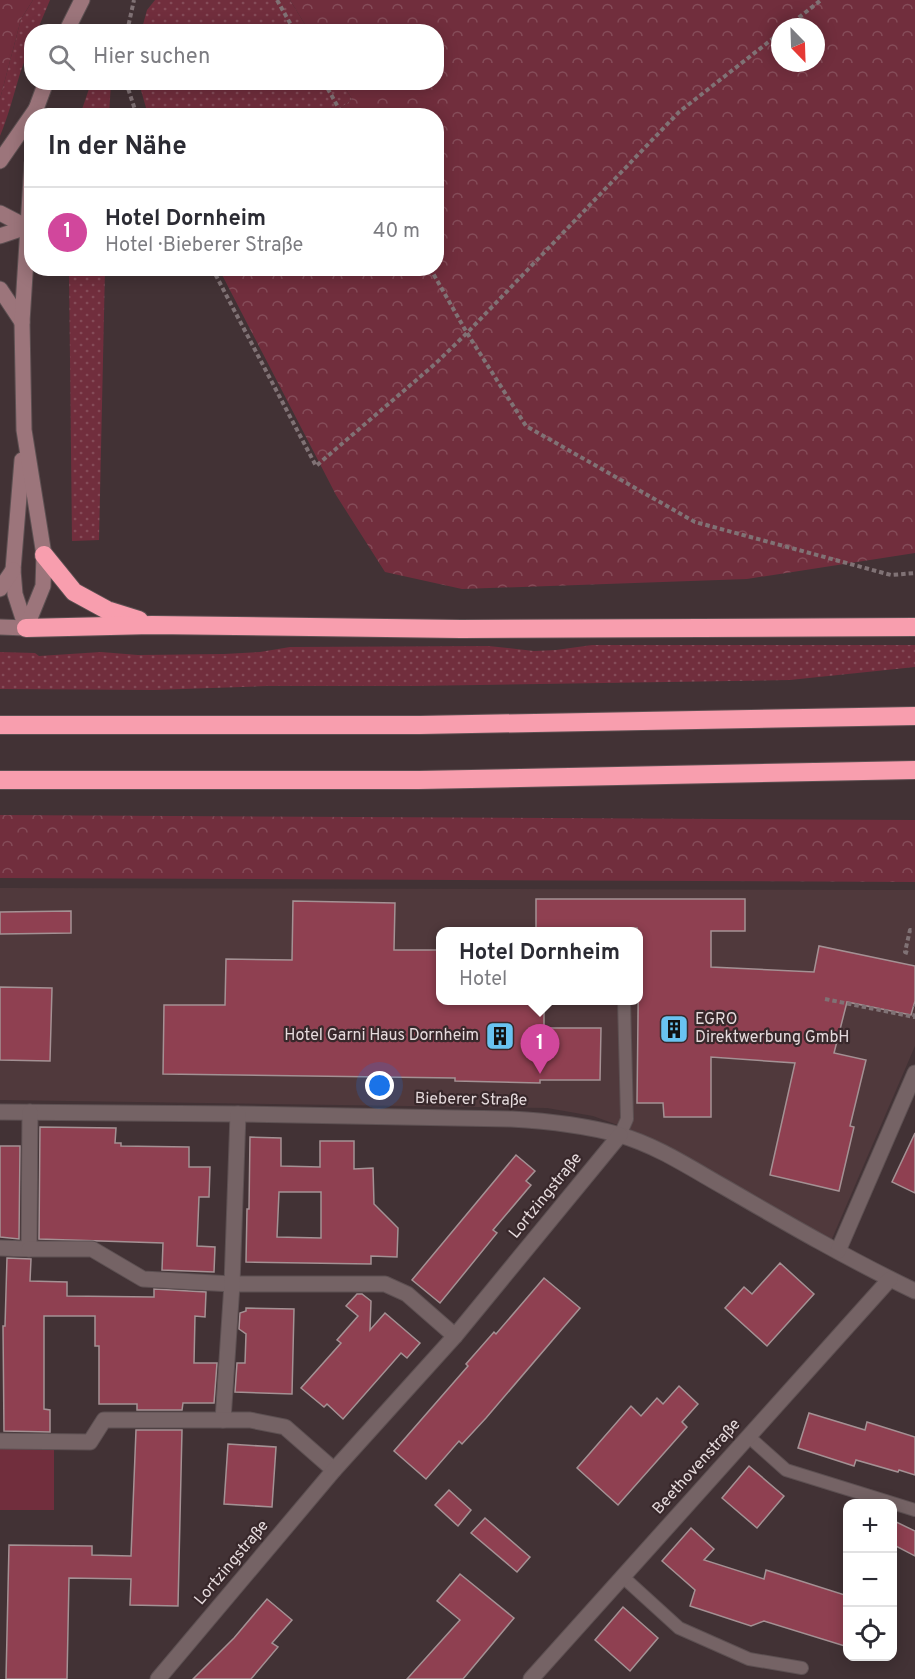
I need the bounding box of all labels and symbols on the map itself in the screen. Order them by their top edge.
north arrow [771,18,825,72]
place label: EGRO Direktwerbung GmbH [695,1010,850,1048]
building icon: EGRO Direktwerbung GmbH [658,1013,690,1045]
building icon: Hotel Garni Haus Dornheim [484,1020,516,1052]
pin: 1 [520,1024,560,1074]
place label: Hotel Garni Haus Dornheim [284,1026,479,1046]
your location [365,1071,394,1100]
street label: Bieberer Straße [415,1089,527,1111]
street label: Lortzingstraße [505,1149,587,1243]
street label: Beethovenstraße [649,1415,745,1519]
street label: Lortzingstraße [191,1516,273,1610]

